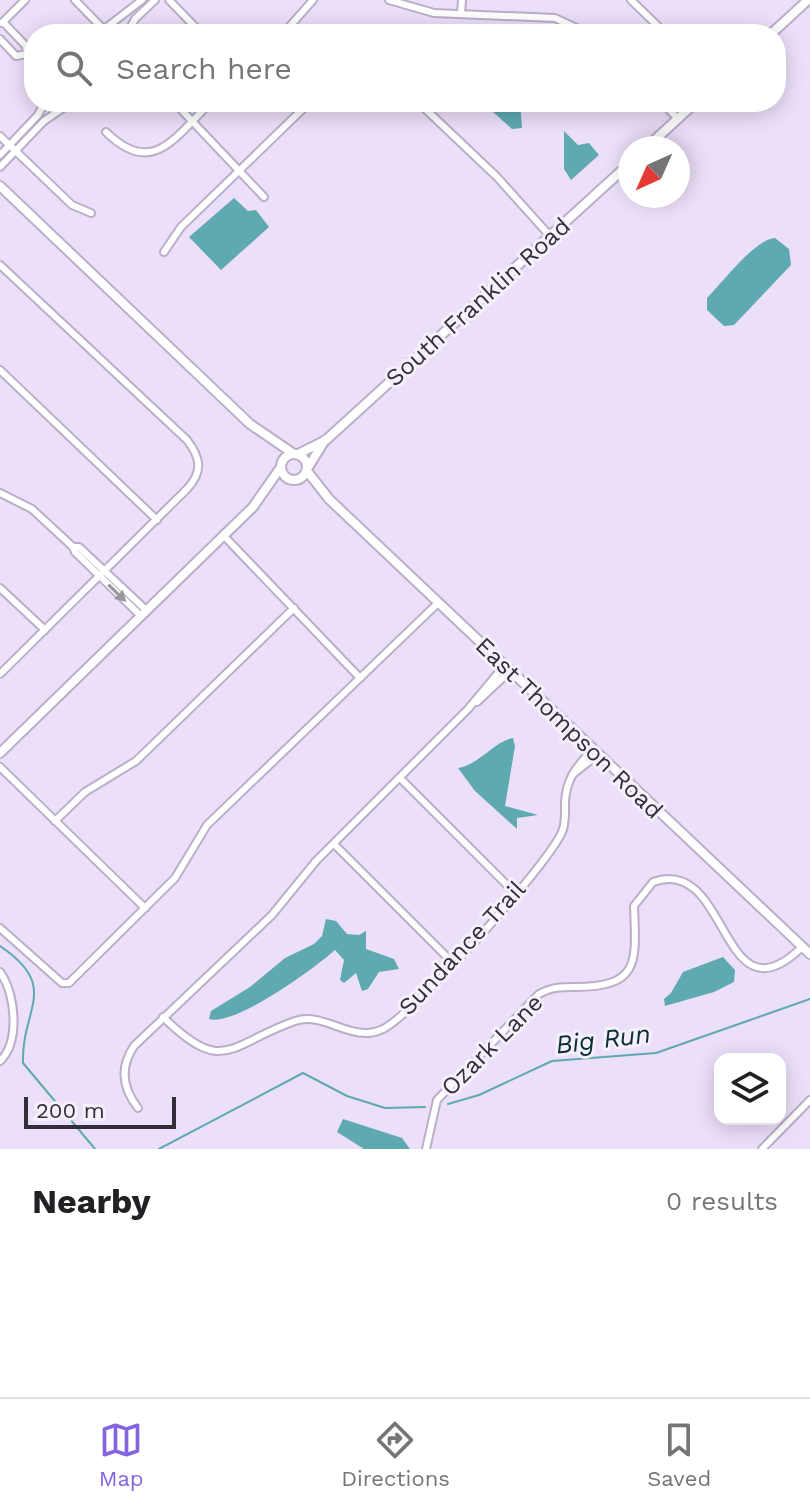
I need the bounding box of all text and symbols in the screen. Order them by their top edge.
search box [24,24,786,112]
icon: search [52,46,96,90]
text: Search here [116,51,292,86]
north arrow [618,136,690,208]
street label: South Franklin Road [380,212,576,392]
one-way arrow [107,583,126,601]
street label: East Thompson Road [470,631,668,825]
street label: Sundance Trail [393,875,532,1021]
street label: Ozark Lane [435,988,549,1102]
water label: Big Run [554,1018,652,1060]
map controls [714,1053,786,1125]
button: layers [714,1053,786,1125]
scale bar [24,1093,176,1129]
text: 200 m [36,1098,105,1123]
text: Nearby [32,1181,151,1221]
text: 0 results [666,1186,778,1216]
tab: Map [99,1418,144,1491]
tab: Directions [341,1418,450,1491]
tab: Saved [647,1418,711,1491]

